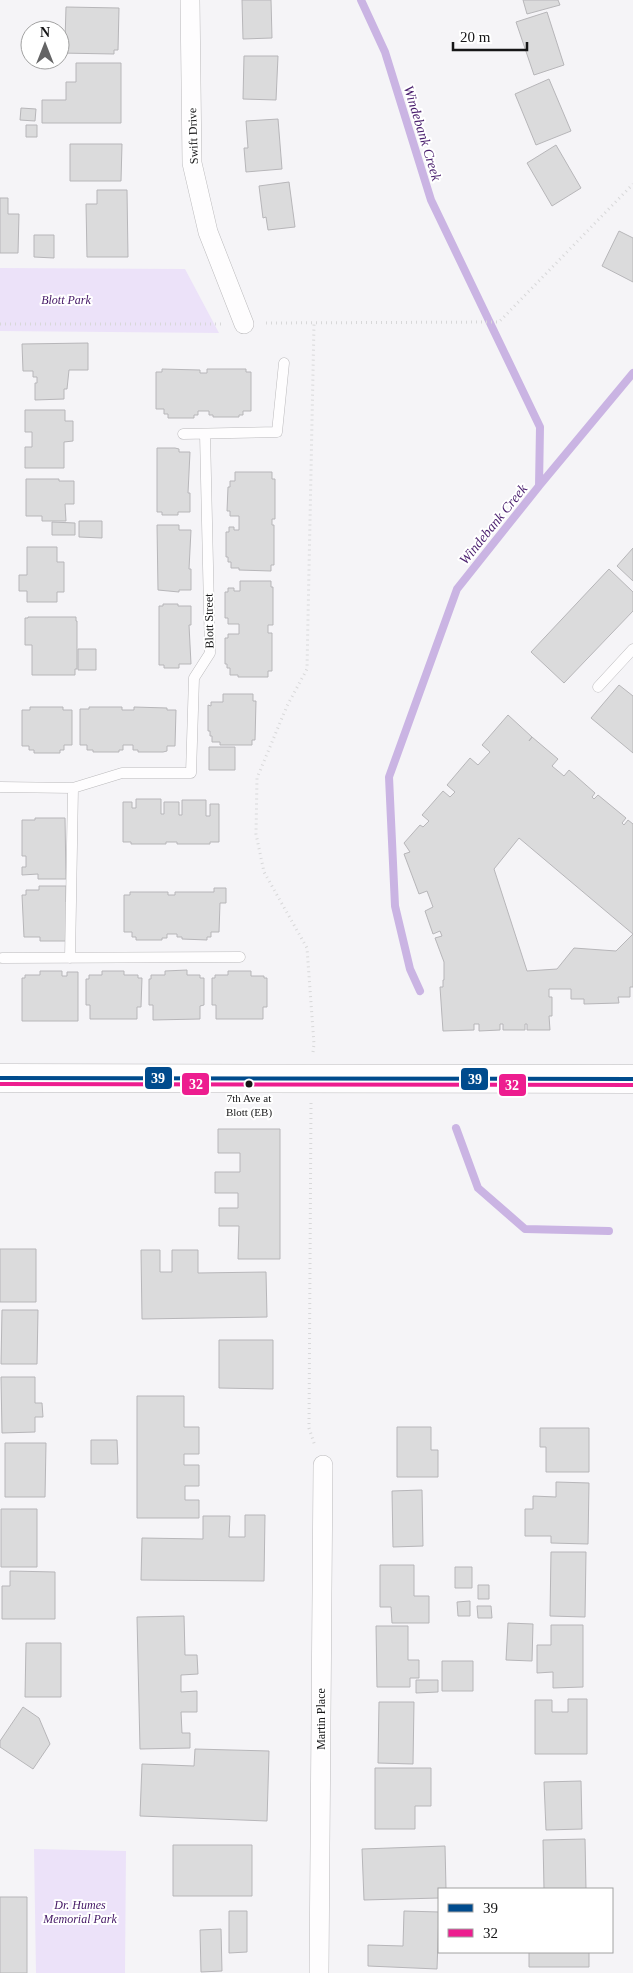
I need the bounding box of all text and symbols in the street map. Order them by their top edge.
north arrow [20,20,70,70]
scale bar [453,20,527,52]
text: N [40,25,50,40]
text: 20 m [460,29,491,45]
water label: Windebank Creek [401,84,444,183]
street label: Swift Drive [185,108,201,164]
park label: Blott Park [41,293,91,307]
water label: Windebank Creek [457,481,531,567]
street label: Blott Street [202,593,216,649]
line badge: 39 [144,1066,173,1090]
line badge: 39 [460,1067,489,1091]
text: 39 [151,1071,165,1086]
line badge: 32 [181,1072,210,1096]
text: 39 [468,1072,482,1087]
line badge: 32 [498,1073,527,1097]
text: 32 [189,1077,203,1092]
text: 32 [505,1078,519,1093]
marker: 7th Ave at Blott (EB) [244,1079,254,1089]
place label: 7th Ave at Blott (EB) [226,1092,272,1119]
street label: Martin Place [314,1688,328,1750]
legend [438,1888,613,1953]
park label: Dr. Humes Memorial Park [42,1898,117,1926]
text: 39 [483,1900,498,1916]
text: 32 [483,1925,498,1941]

